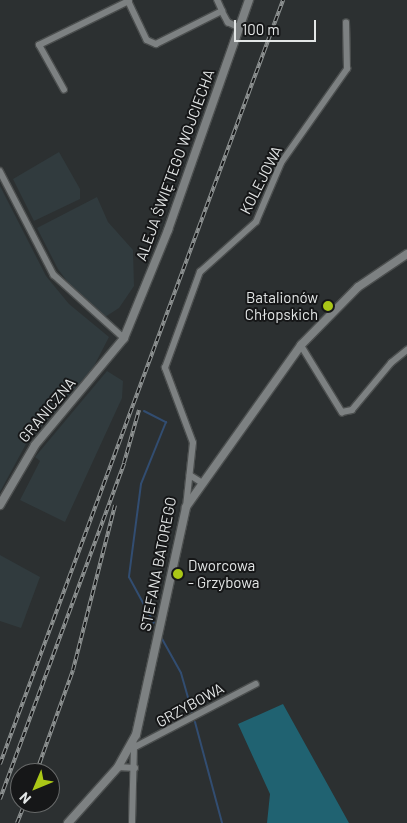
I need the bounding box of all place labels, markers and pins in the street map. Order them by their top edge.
place label: Batalionów Chłopskich [245,288,318,323]
marker: Batalionów Chłopskich [322,300,334,312]
place label: Dworcowa - Grzybowa [188,556,259,591]
marker: Dworcowa - Grzybowa [172,568,184,580]

